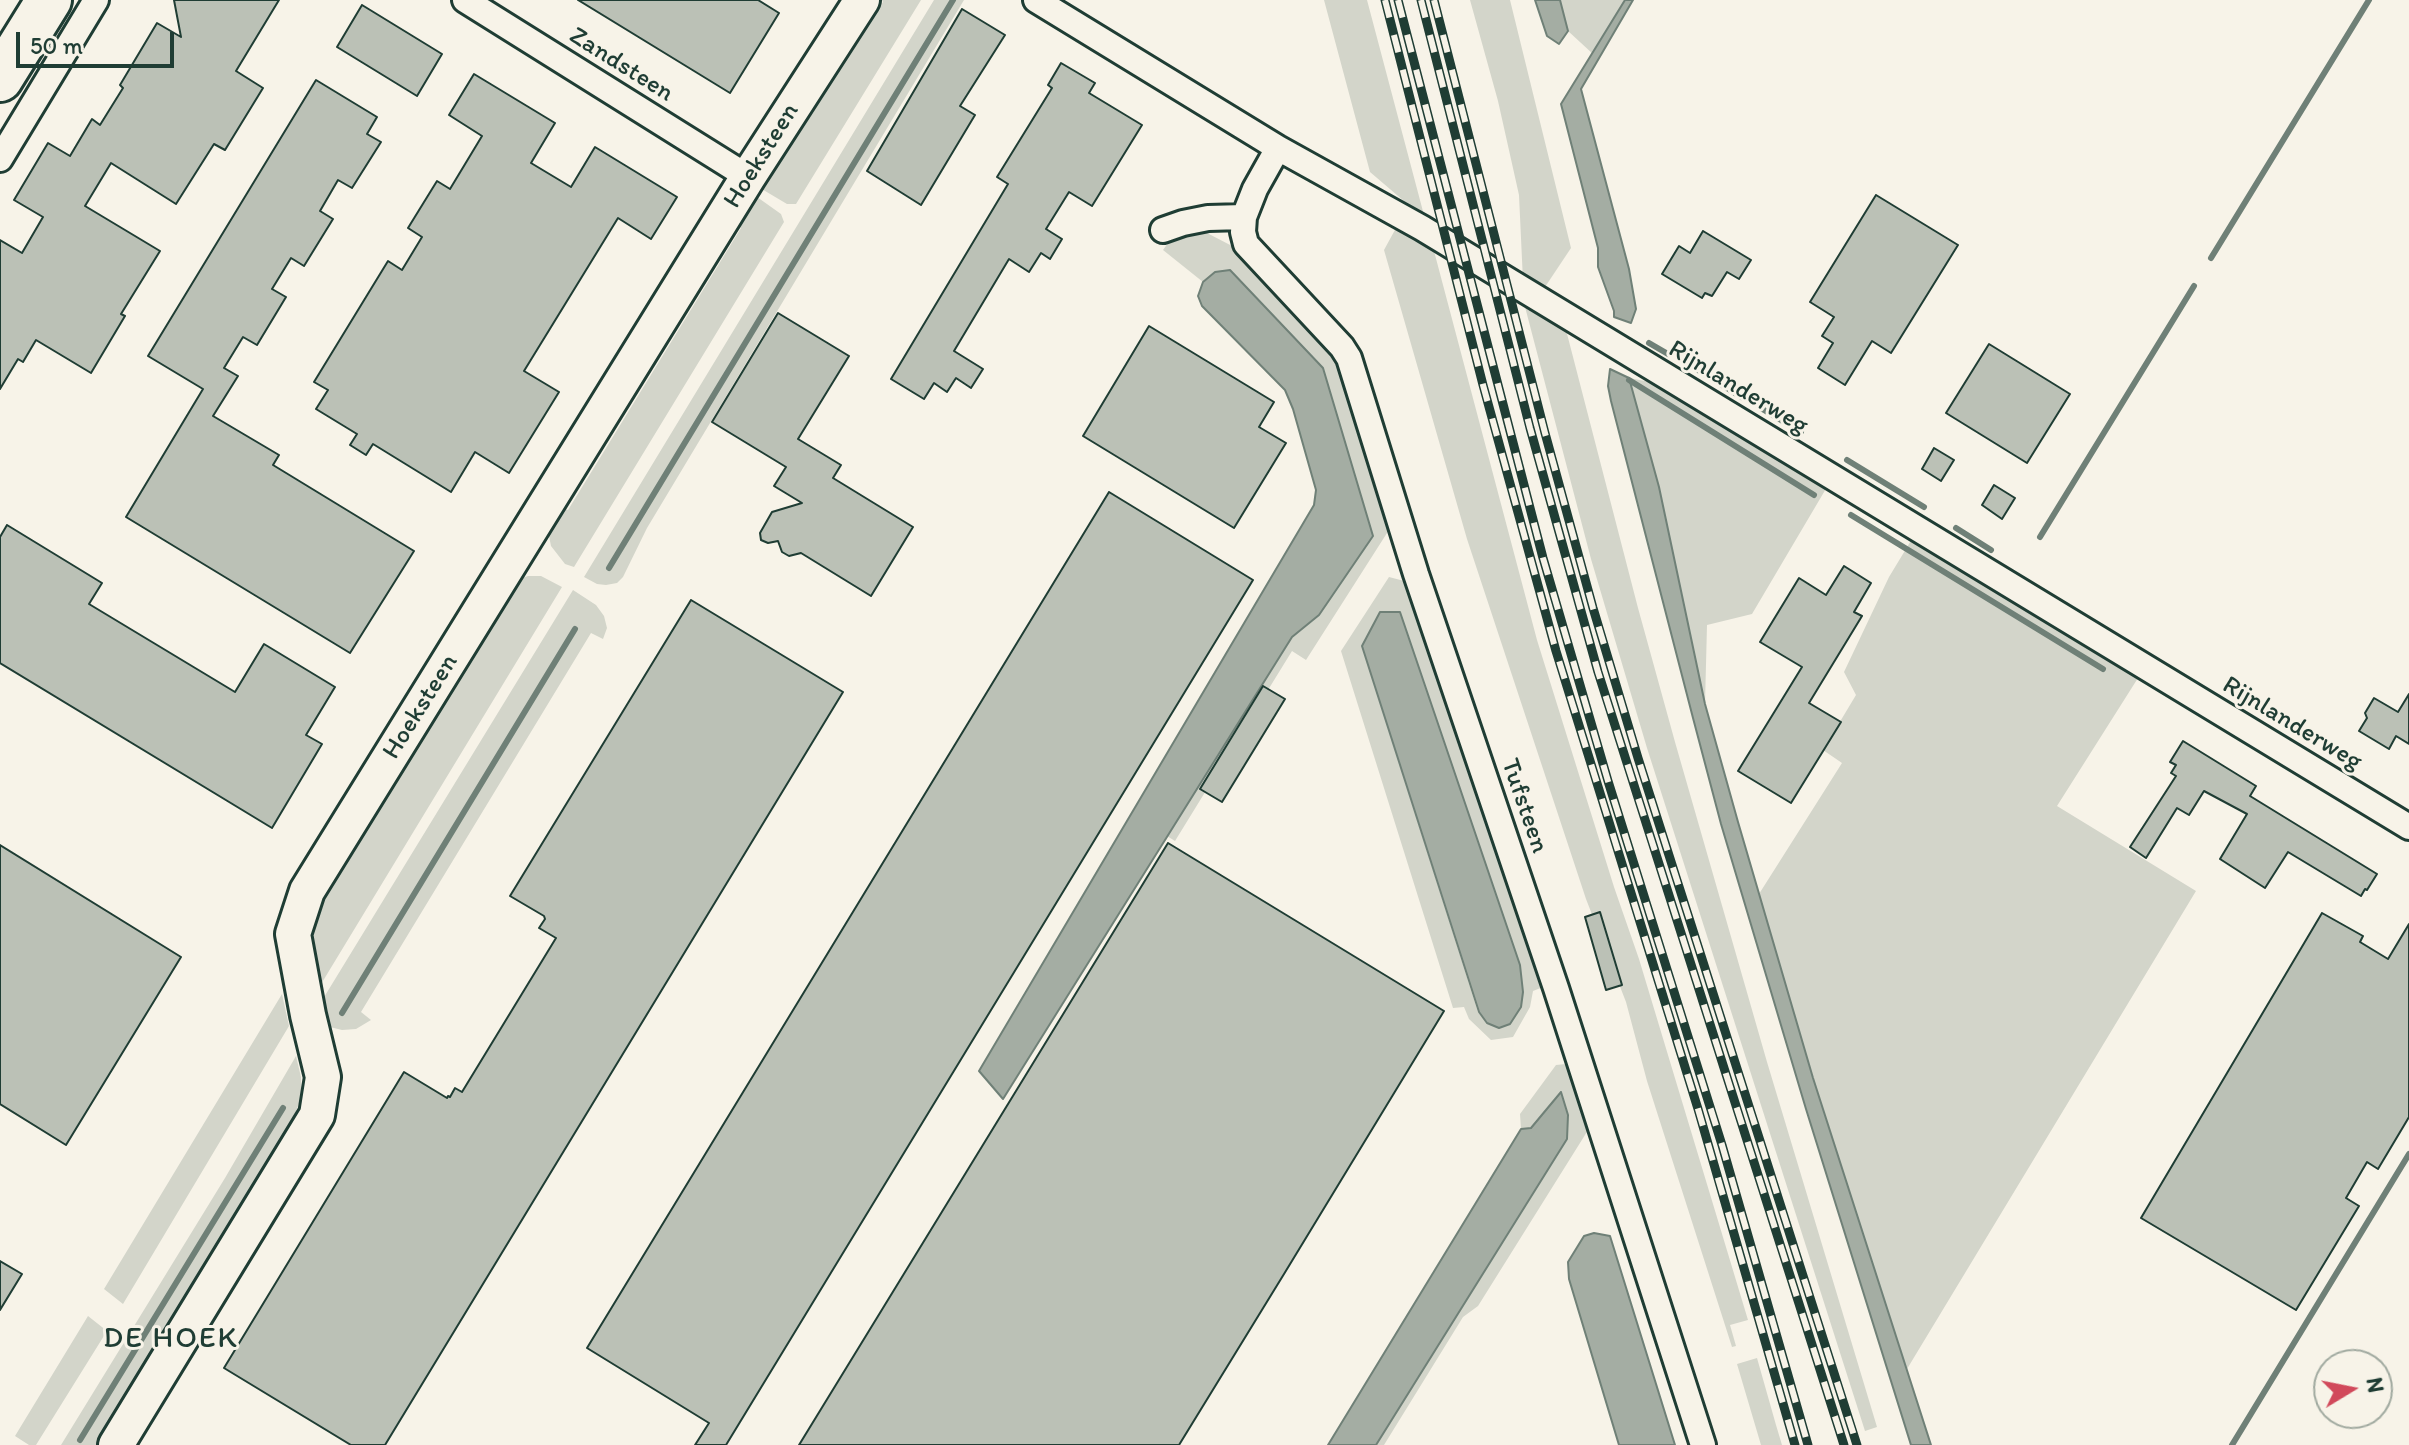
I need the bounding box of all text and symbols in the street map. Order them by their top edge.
scale bar [20,16,178,66]
street label: Zandsteen [563,21,679,109]
text: 50 m [30,31,83,60]
street label: Hoeksteen [717,98,807,214]
street label: Rijnlanderweg [1662,334,1814,442]
street label: Hoeksteen [376,649,466,765]
street label: Rijnlanderweg [2216,670,2368,778]
street label: Tufsteen [1493,755,1555,857]
district label: DE HOEK [103,1321,239,1357]
north arrow [2313,1349,2393,1429]
text: N [2361,1375,2390,1395]

